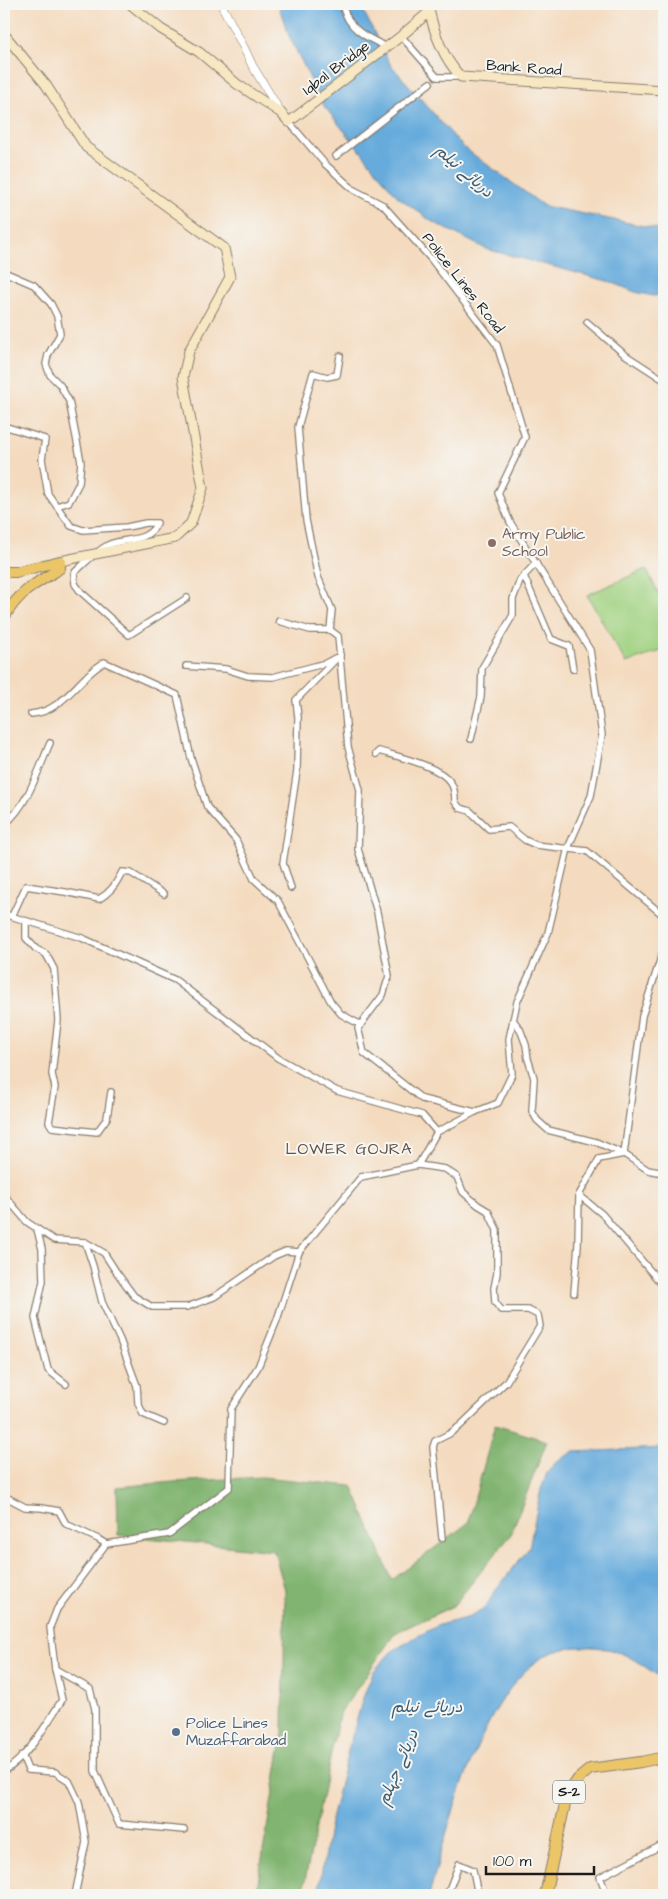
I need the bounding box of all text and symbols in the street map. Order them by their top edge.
street label: Iqbal Bridge [298,36,375,101]
street label: Bank Road [486,55,563,81]
water label: دریائے نیلم [429,139,498,203]
street label: Police Lines Road [417,228,509,338]
place label: Army Public School [502,524,586,562]
marker: Army Public School [486,537,498,549]
district label: LOWER GOJRA [285,1138,413,1160]
water label: دریائے نیلم [392,1696,463,1719]
place label: Police Lines Muzaffarabad [186,1713,286,1751]
marker: Police Lines Muzaffarabad [170,1726,182,1738]
water label: دریائے جہلم [372,1726,425,1809]
road number: S-2 [553,1780,585,1804]
scale bar [486,1844,593,1876]
text: 100 m [493,1851,532,1872]

